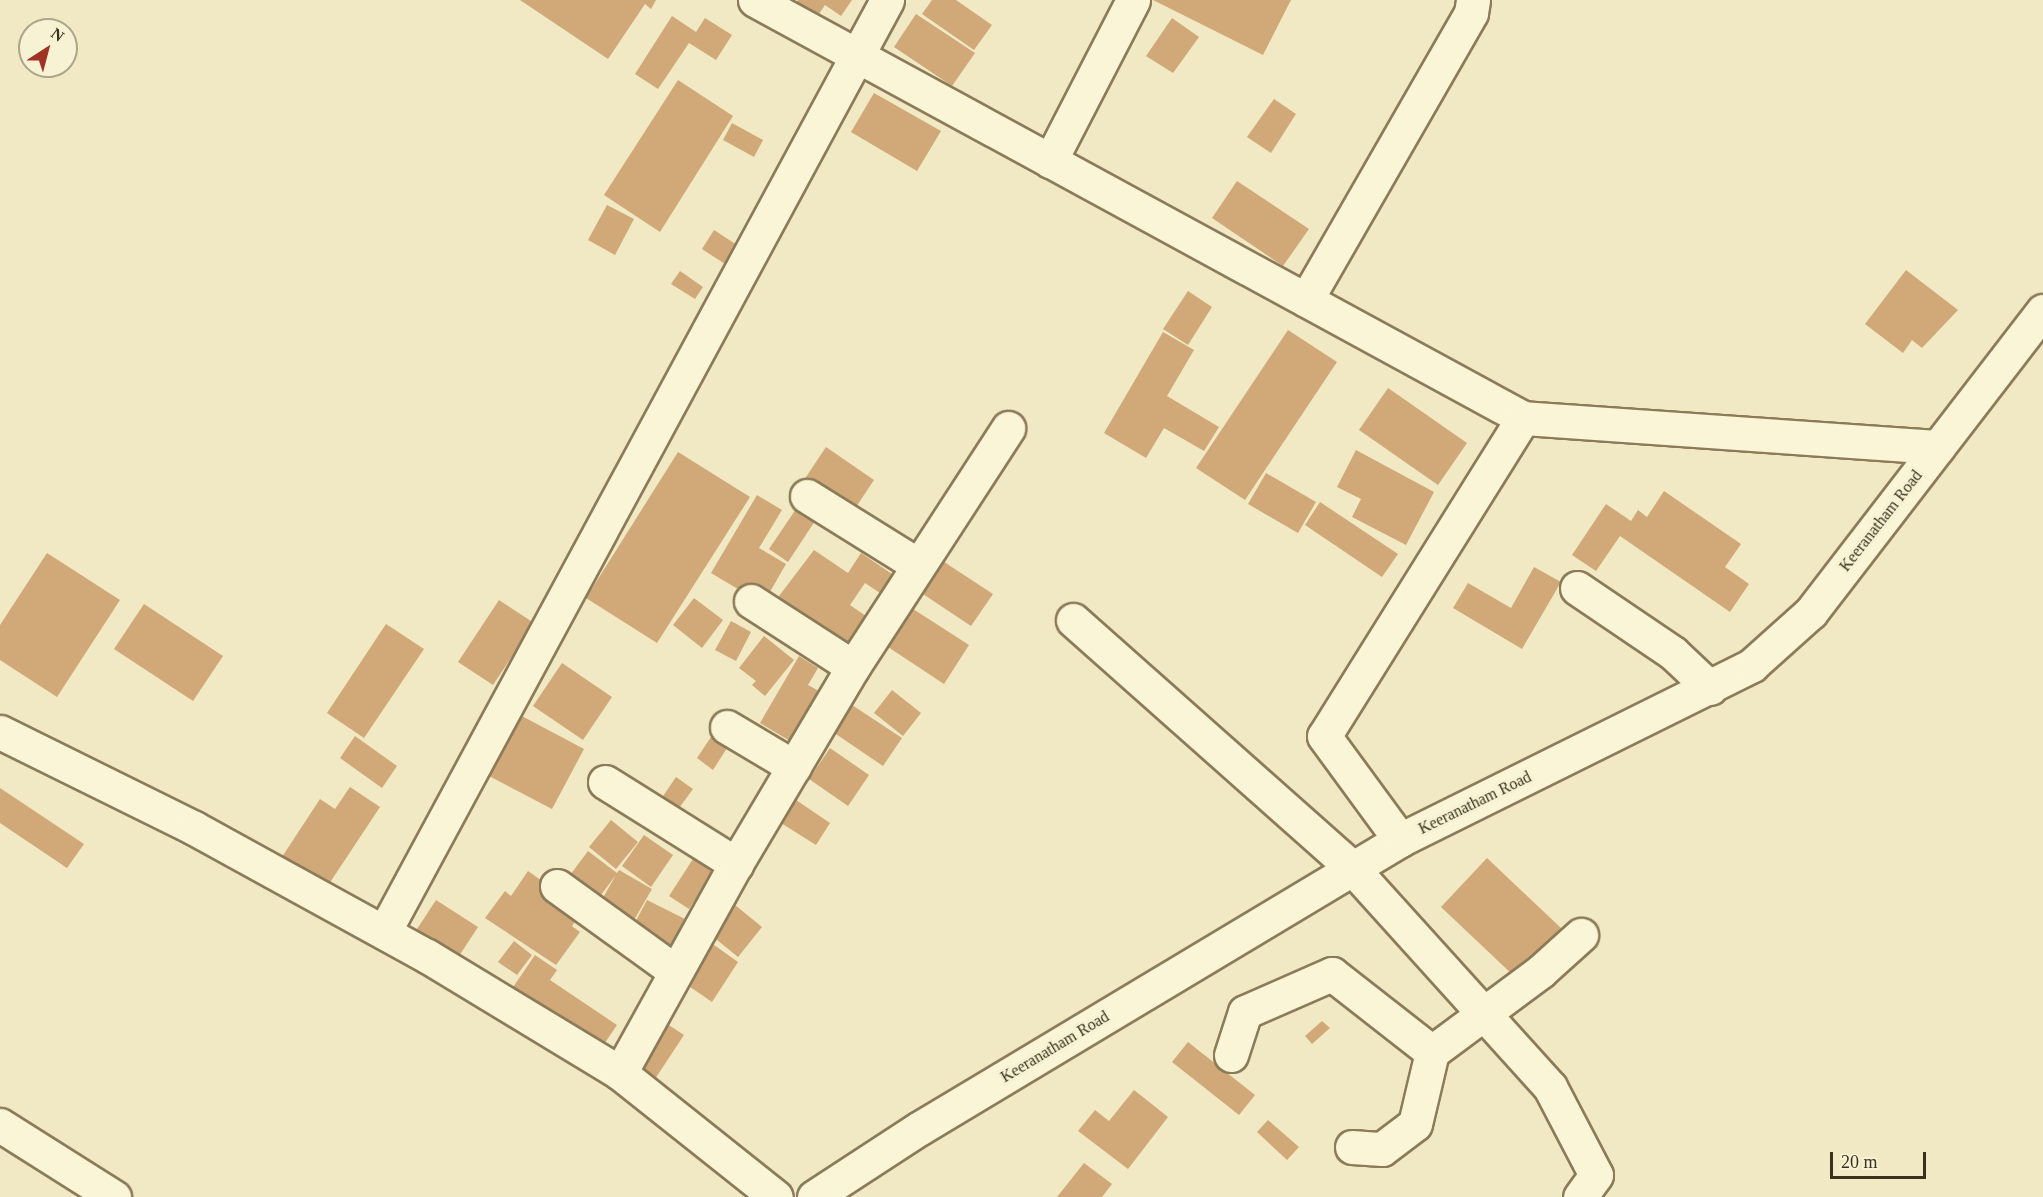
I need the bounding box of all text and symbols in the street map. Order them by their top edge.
north arrow [18,18,78,78]
text: N [48,24,67,45]
street label: Keeranatham Road [1836,467,1926,575]
street label: Keeranatham Road [1415,767,1535,839]
street label: Keeranatham Road [997,1007,1113,1087]
scale bar [1833,1140,1929,1178]
text: 20 m [1841,1152,1878,1172]

